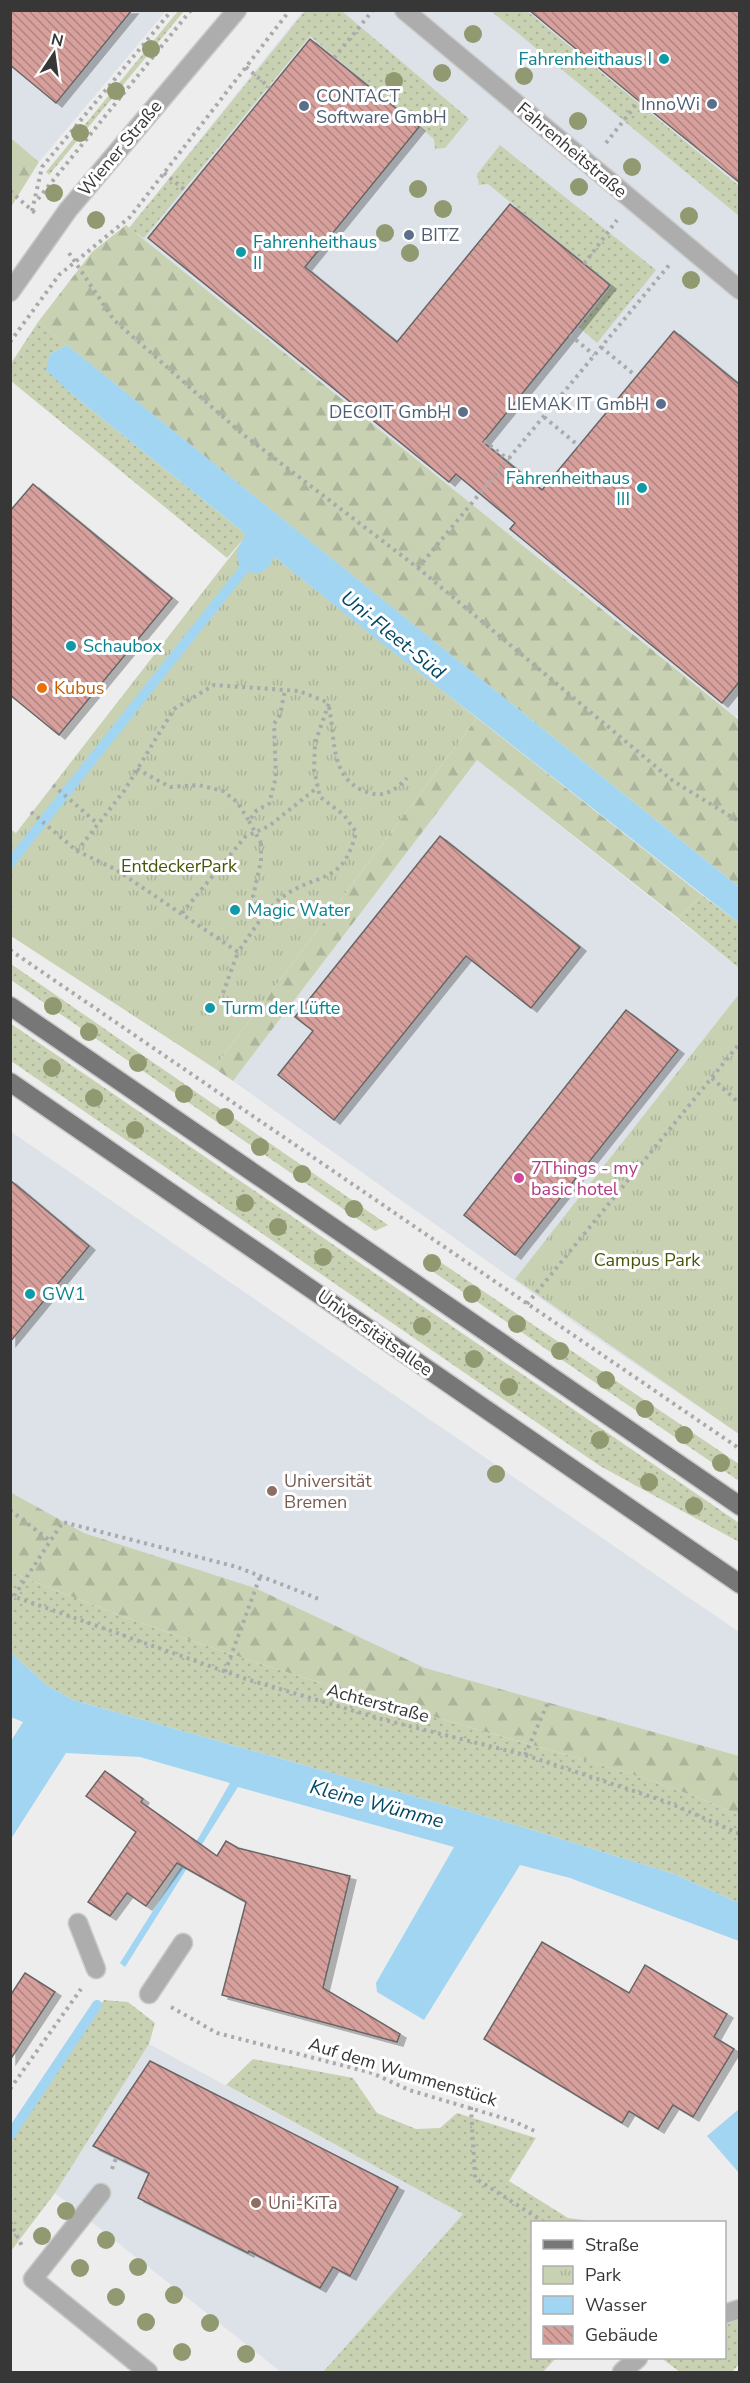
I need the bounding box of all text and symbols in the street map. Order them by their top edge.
north arrow [24,24,84,84]
text: N [49,28,65,52]
place label: Fahrenheithaus I [519,47,652,71]
marker: Fahrenheithaus I [657,52,671,66]
place label: CONTACT Software GmbH [316,84,447,129]
place label: InnoWi [641,92,700,116]
street label: Wiener Straße [73,95,167,201]
street label: Fahrenheitstraße [512,97,632,203]
marker: InnoWi [705,97,719,111]
marker: CONTACT Software GmbH [297,99,311,113]
place label: BITZ [421,223,460,247]
marker: BITZ [402,228,416,242]
place label: Fahrenheithaus II [253,230,377,275]
marker: Fahrenheithaus II [234,245,248,259]
place label: LIEMAK IT GmbH [507,392,649,416]
marker: LIEMAK IT GmbH [654,397,668,411]
place label: DECOIT GmbH [329,400,451,424]
marker: DECOIT GmbH [456,405,470,419]
place label: Fahrenheithaus III [506,466,630,511]
marker: Fahrenheithaus III [635,481,649,495]
water label: Uni-Fleet-Süd [335,584,451,686]
place label: Schaubox [83,634,163,658]
marker: Schaubox [64,639,78,653]
place label: Kubus [54,676,104,700]
marker: Kubus [35,681,49,695]
park label: EntdeckerPark [121,854,238,878]
place label: Magic Water [247,898,351,922]
marker: Magic Water [228,903,242,917]
place label: Turm der Lüfte [222,996,340,1020]
marker: Turm der Lüfte [203,1001,217,1015]
place label: 7Things - my basic hotel [531,1156,639,1201]
marker: 7Things - my basic hotel [512,1171,526,1185]
park label: Campus Park [594,1248,701,1272]
place label: GW1 [42,1282,86,1306]
street label: Universitätsallee [313,1284,437,1382]
marker: GW1 [23,1287,37,1301]
place label: Universität Bremen [284,1469,372,1514]
marker: Universität Bremen [265,1484,279,1498]
street label: Achterstraße [324,1678,432,1728]
water label: Kleine Wümme [307,1773,447,1835]
street label: Auf dem Wummenstück [306,2032,501,2112]
place label: Uni-KiTa [268,2191,338,2215]
marker: Uni-KiTa [249,2196,263,2210]
legend [531,2221,726,2359]
text: Straße [585,2233,639,2257]
text: Park [585,2263,622,2287]
text: Wasser [585,2293,647,2317]
text: Gebäude [585,2323,658,2347]

